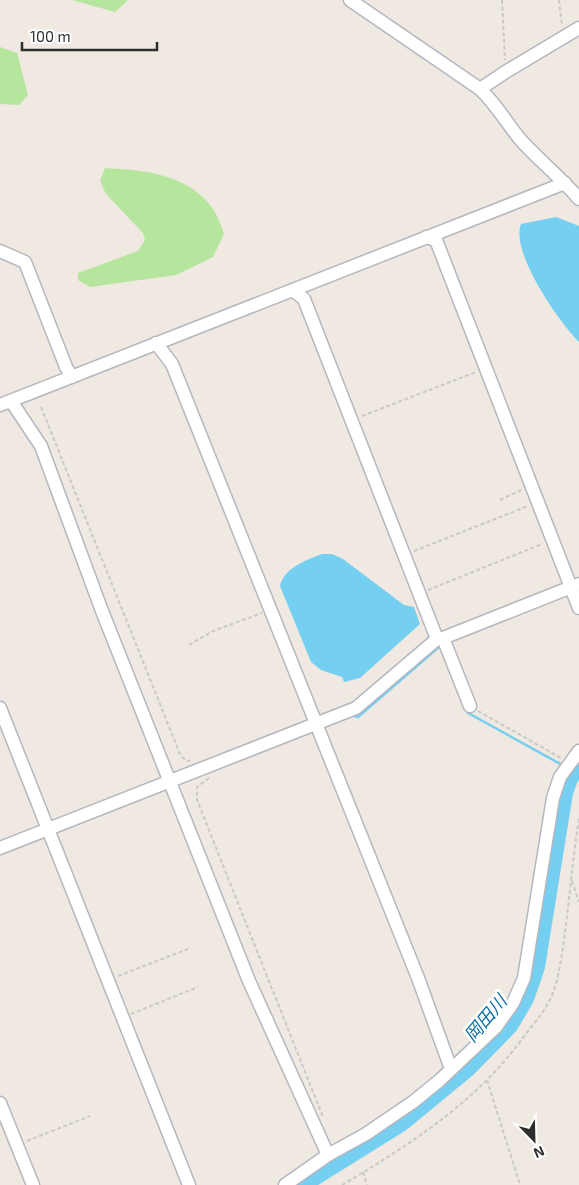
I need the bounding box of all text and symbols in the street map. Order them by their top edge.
scale bar [22,20,158,52]
text: 100 m [30,27,71,45]
water label: 岡田川 [459,989,512,1046]
north arrow [509,1115,559,1165]
text: N [531,1143,547,1162]

